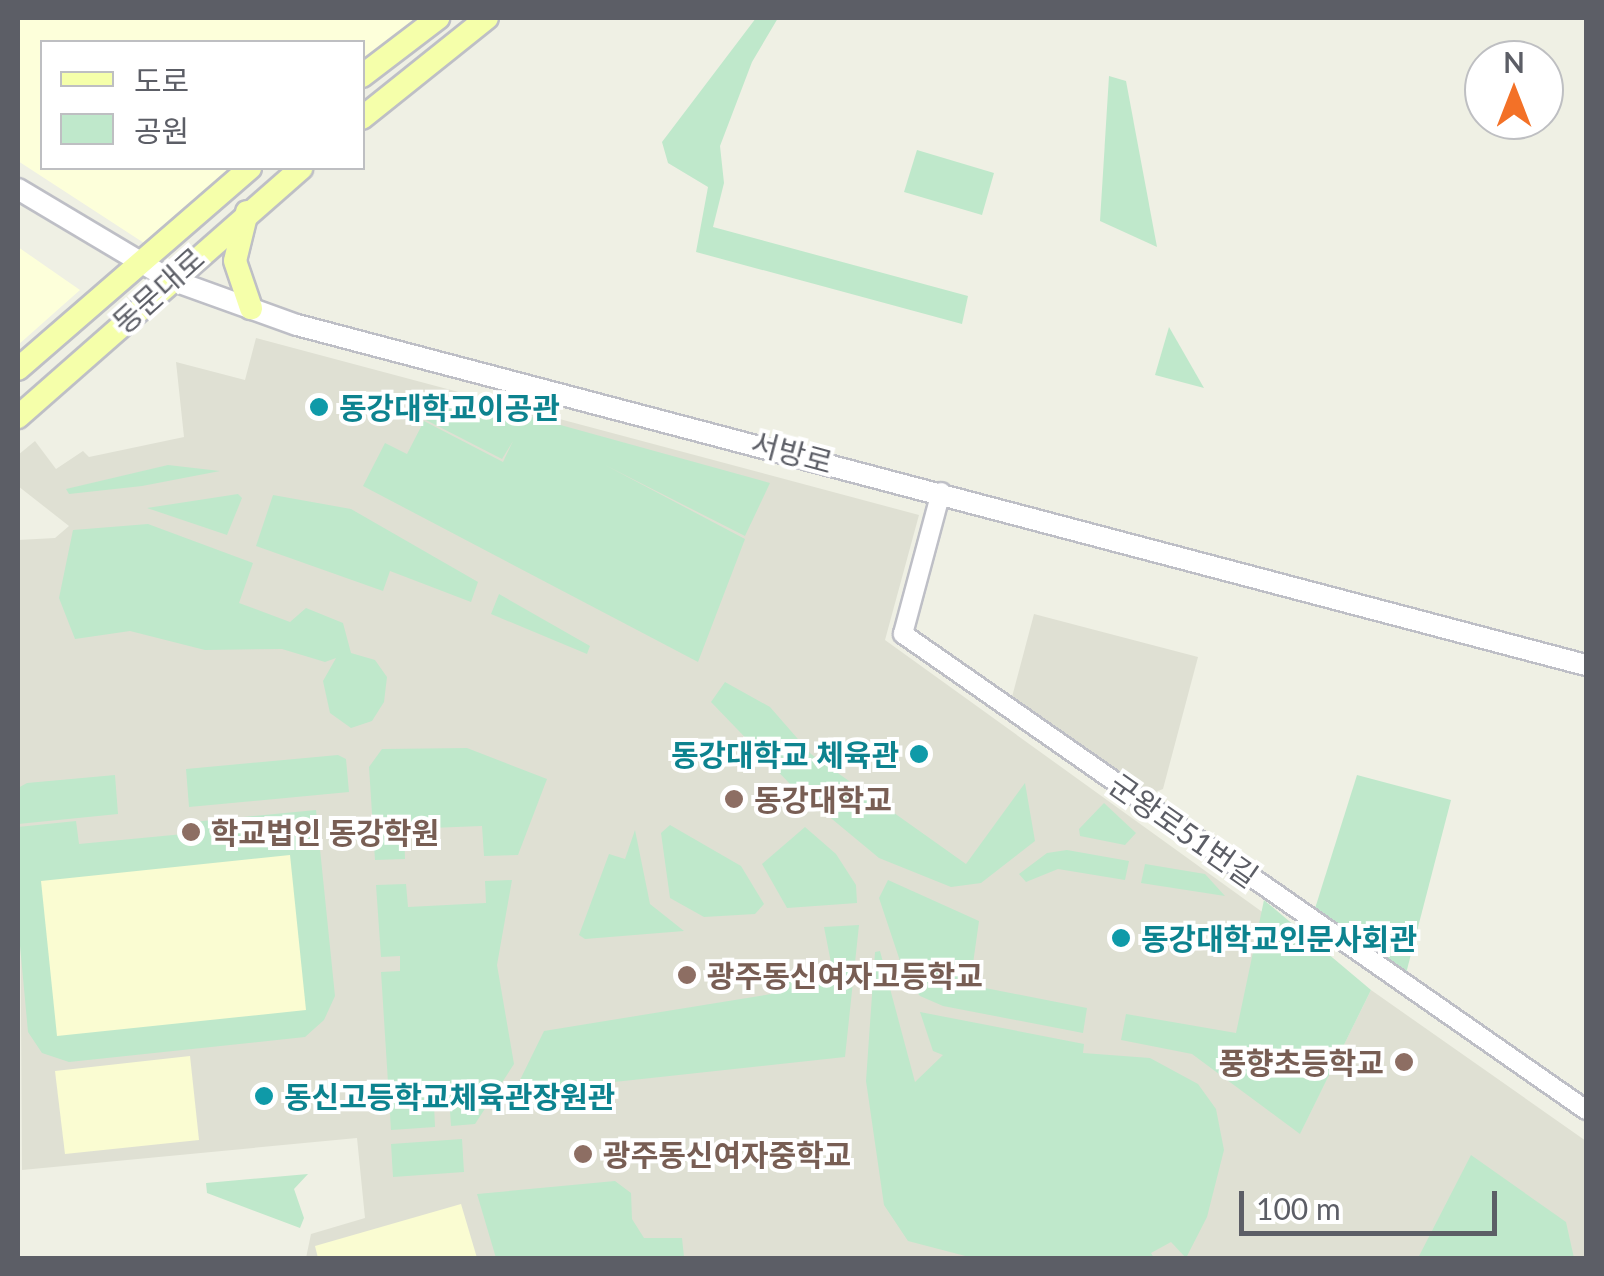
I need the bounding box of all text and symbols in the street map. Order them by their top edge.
legend [40,40,365,170]
north arrow [1464,40,1564,140]
text: N [1503,45,1525,79]
text: 도로 [134,62,189,98]
text: 공원 [134,112,189,148]
street label: 동문대로 [105,240,211,340]
place label: 동강대학교이공관 [339,389,560,425]
marker: 동강대학교이공관 [308,396,330,418]
street label: 서방로 [747,424,837,480]
place label: 동강대학교 체육관 [671,736,899,772]
marker: 동강대학교 체육관 [908,743,930,765]
street label: 군왕로51번길 [1103,766,1265,894]
place label: 동강대학교 [754,781,892,817]
marker: 동강대학교 [723,788,745,810]
place label: 학교법인 동강학원 [211,814,439,850]
marker: 학교법인 동강학원 [180,821,202,843]
place label: 동강대학교인문사회관 [1141,920,1417,956]
marker: 동강대학교인문사회관 [1110,927,1132,949]
place label: 광주동신여자고등학교 [707,957,983,993]
marker: 광주동신여자고등학교 [676,964,698,986]
place label: 풍향초등학교 [1218,1044,1384,1080]
marker: 풍향초등학교 [1393,1051,1415,1073]
place label: 동신고등학교체육관장원관 [284,1078,615,1114]
marker: 동신고등학교체육관장원관 [253,1085,275,1107]
place label: 광주동신여자중학교 [603,1136,851,1172]
marker: 광주동신여자중학교 [572,1143,594,1165]
scale bar [1244,1171,1502,1233]
text: 100 m [1256,1190,1341,1226]

